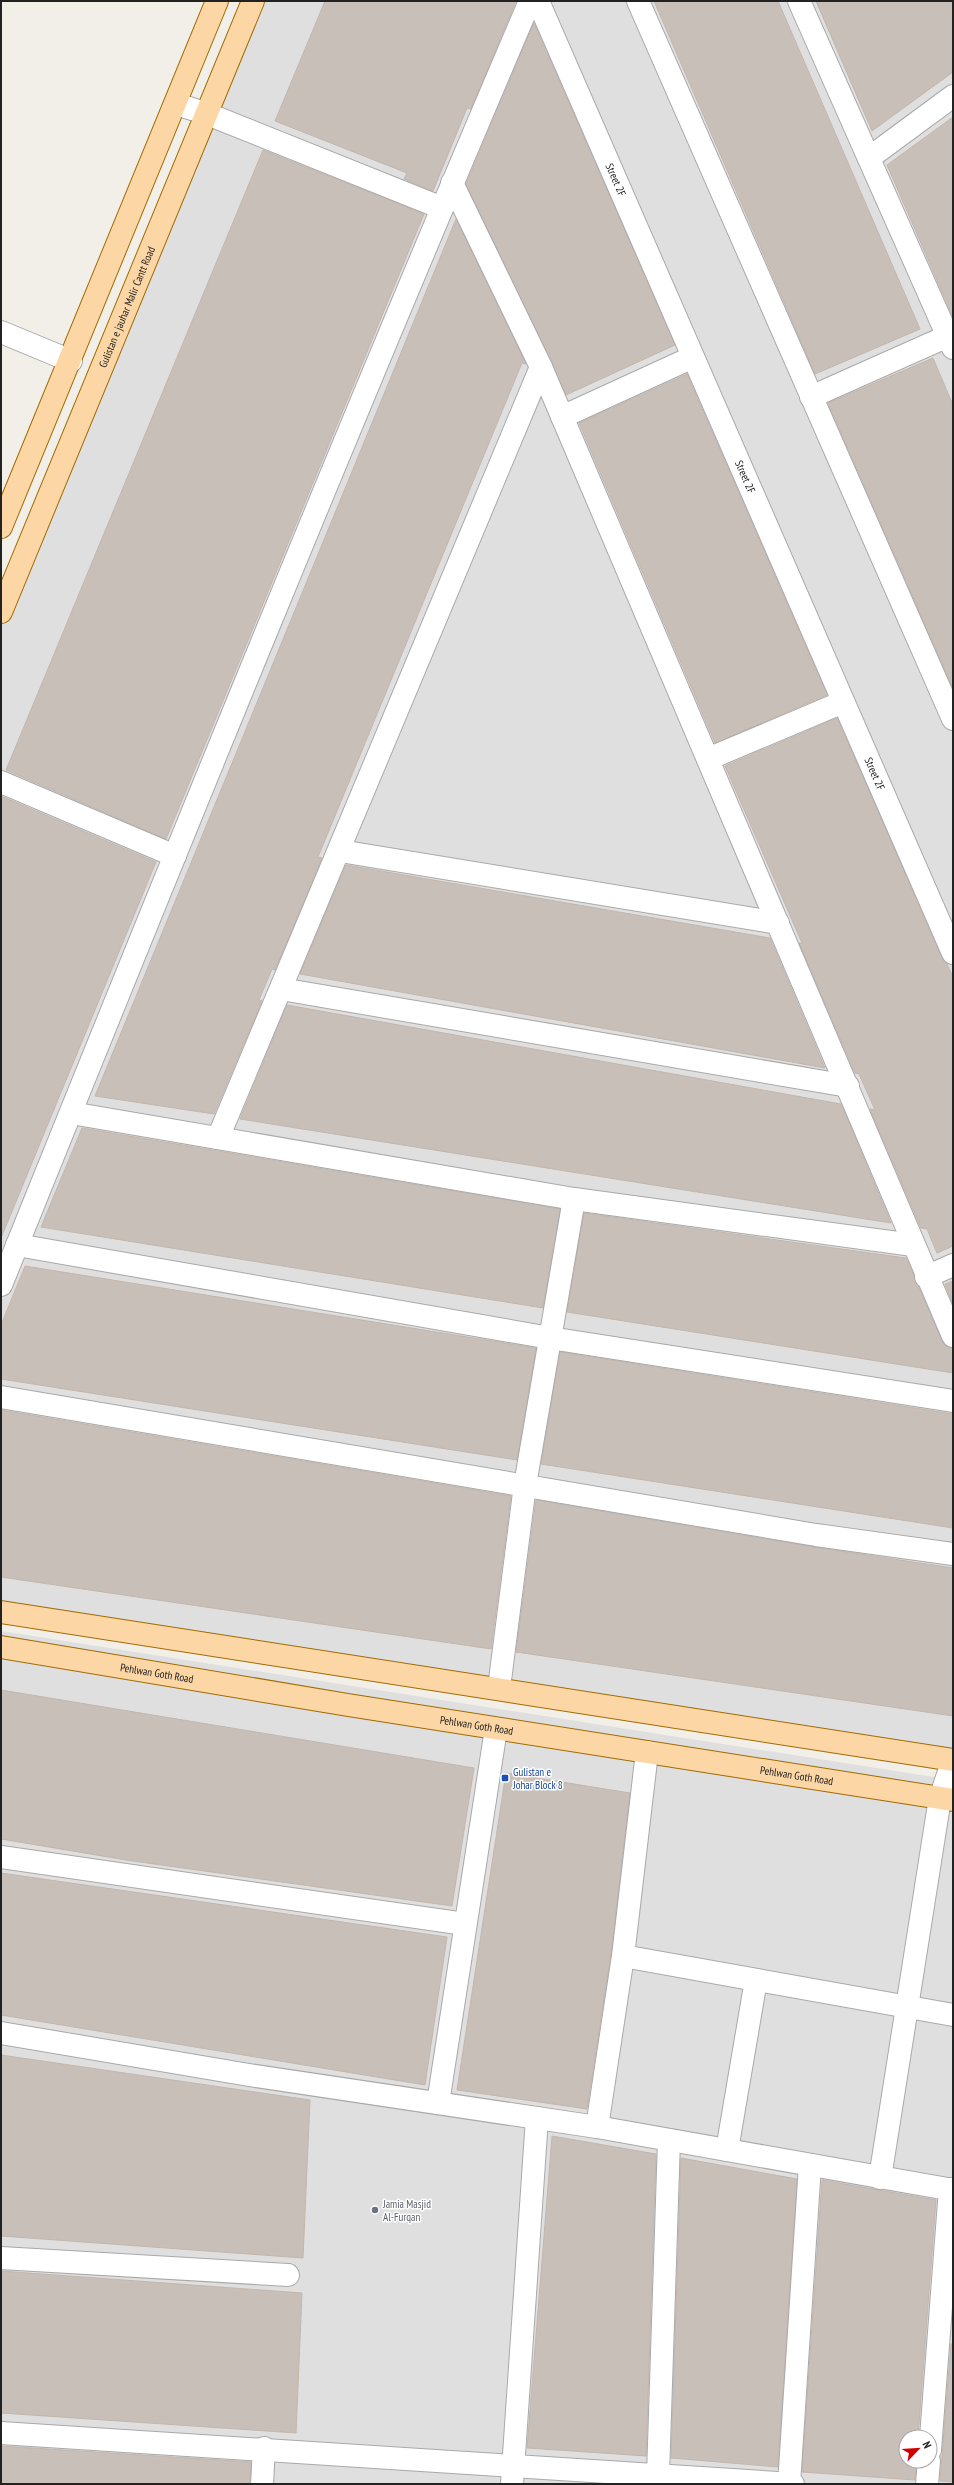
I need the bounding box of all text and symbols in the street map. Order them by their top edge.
street label: Street 2F [603,161,629,199]
street label: Gulistan e jauhar Malir Cantt Road [96,244,158,370]
street label: Street 2F [732,458,759,496]
street label: Street 2F [862,755,888,793]
street label: Pehlwan Goth Road [119,1660,195,1686]
street label: Pehlwan Goth Road [439,1713,514,1738]
street label: Pehlwan Goth Road [759,1763,835,1788]
place label: Gulistan e Johar Block 8 [512,1765,563,1792]
marker: Gulistan e Johar Block 8 [500,1773,510,1783]
place label: Jamia Masjid Al-Furqan [382,2197,431,2224]
marker: Jamia Masjid Al-Furqan [370,2205,380,2215]
north arrow [898,2429,938,2469]
text: N [919,2439,935,2450]

